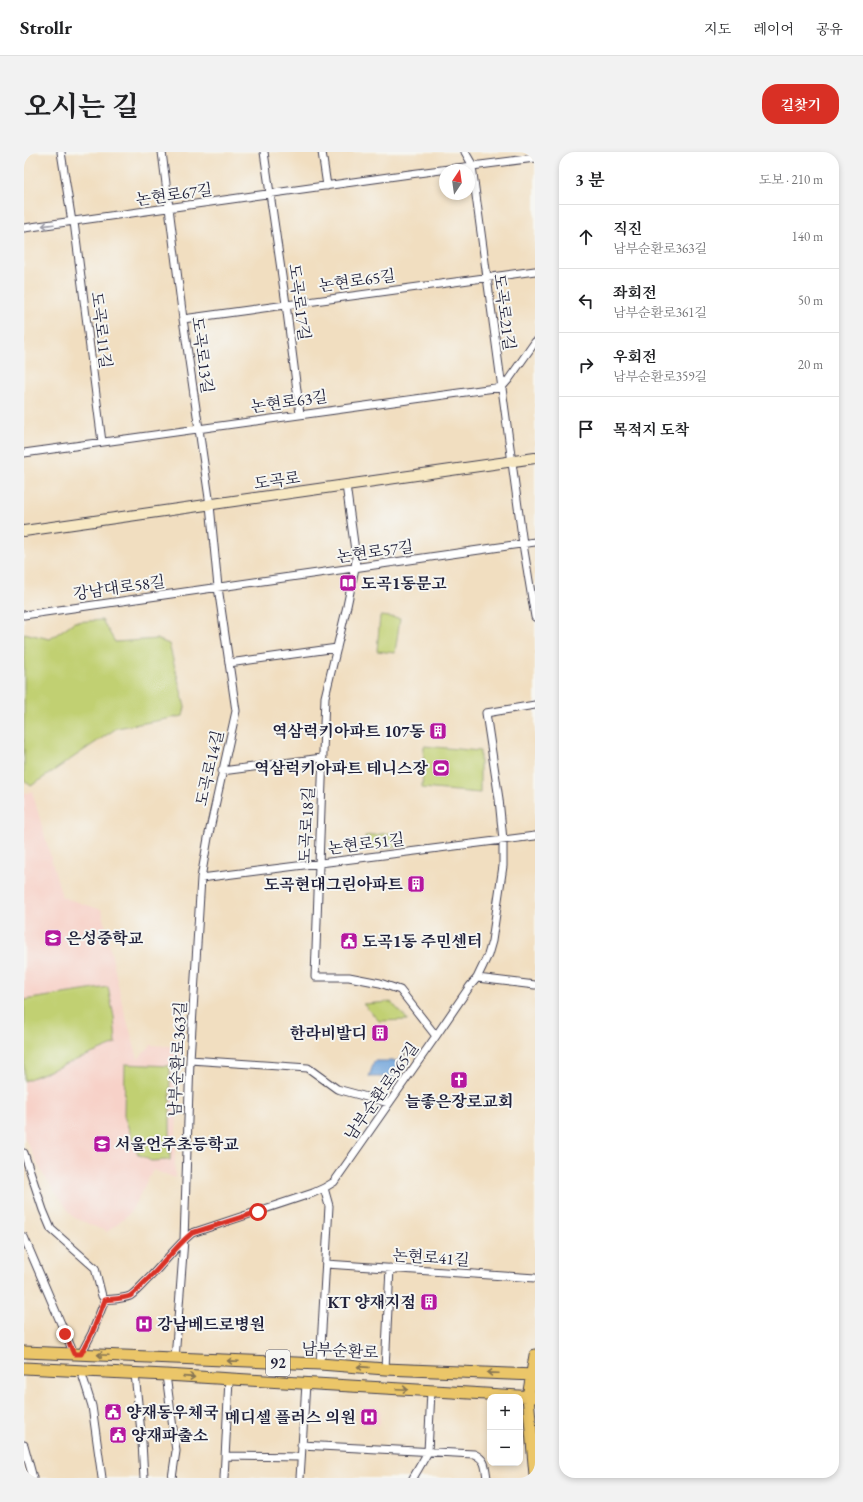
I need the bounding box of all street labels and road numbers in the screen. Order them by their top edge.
street label: 논현로67길 [134,179,214,210]
street label: 도곡로17길 [284,262,315,342]
street label: 논현로65길 [317,265,397,296]
street label: 도곡로21길 [489,272,520,352]
street label: 도곡로11길 [86,290,117,370]
street label: 도곡로13길 [187,315,218,395]
street label: 논현로63길 [249,386,329,417]
street label: 도곡로 [253,467,302,494]
street label: 논현로57길 [335,536,415,567]
street label: 강남대로58길 [72,571,166,604]
street label: 도곡로14길 [191,728,228,808]
street label: 도곡로18길 [294,786,319,864]
street label: 논현로51길 [326,828,406,859]
street label: 남부순환로363길 [164,1001,191,1117]
street label: 남부순환로365길 [340,1038,423,1145]
street label: 논현로41길 [392,1244,470,1271]
street label: 남부순환로 [301,1338,380,1363]
road number: 92 [266,1350,290,1376]

